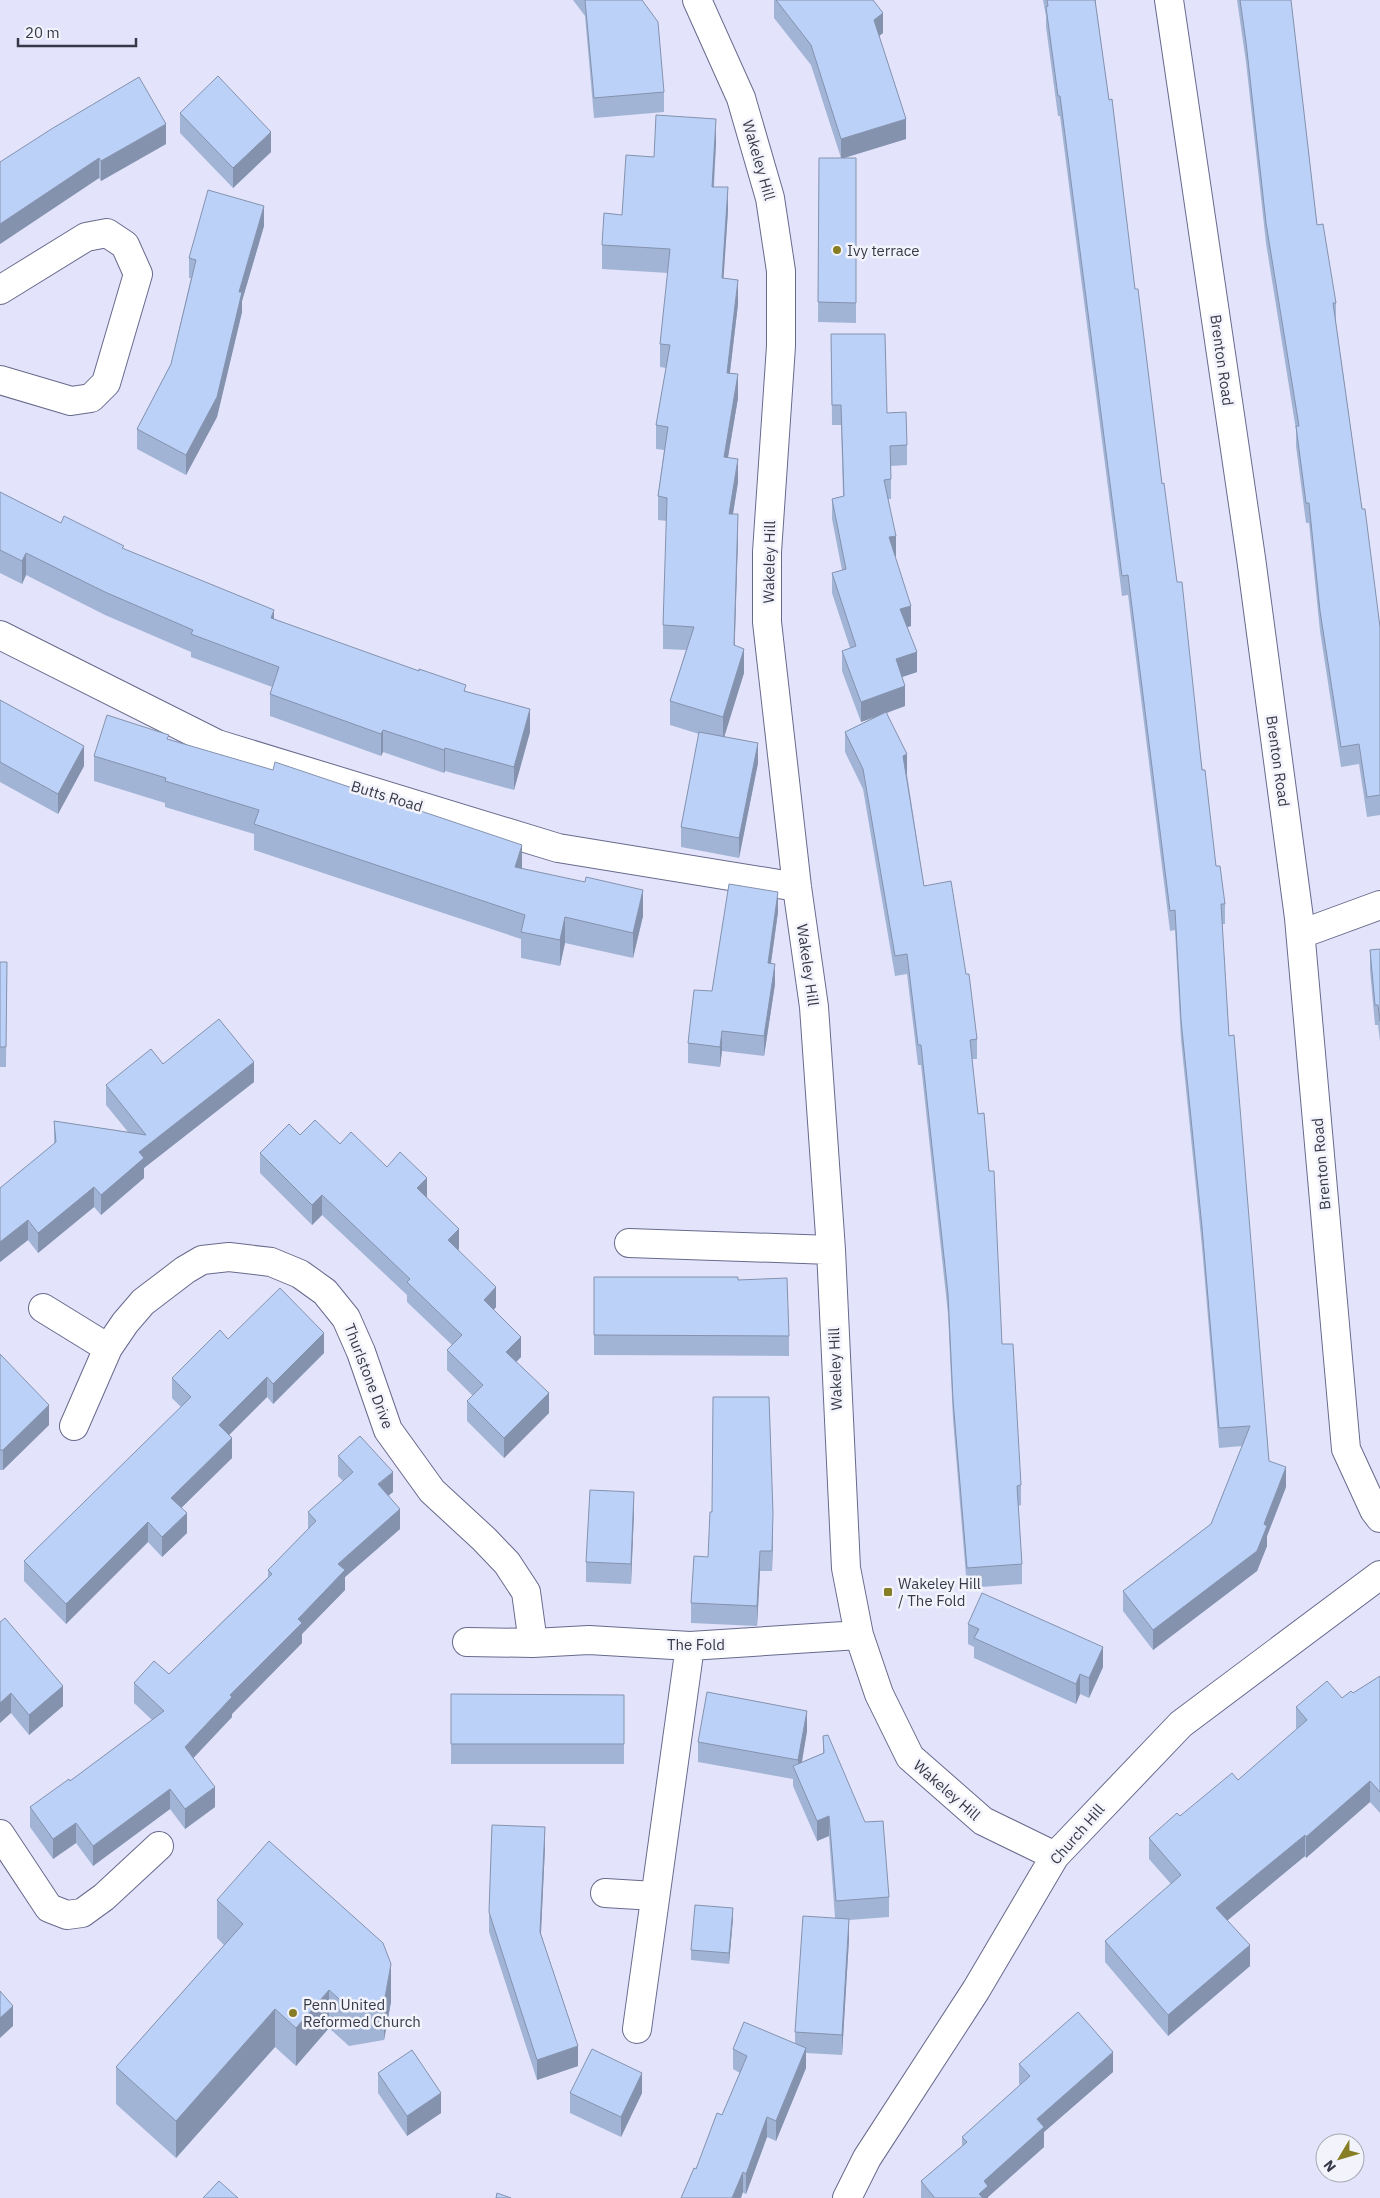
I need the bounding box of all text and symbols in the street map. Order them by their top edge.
scale bar [18,15,135,47]
text: 20 m [25,23,60,42]
street label: Wakeley Hill [738,118,780,202]
place label: Ivy terrace [847,241,920,260]
marker: Ivy terrace [831,244,843,256]
street label: Brenton Road [1206,313,1238,407]
street label: Wakeley Hill [759,520,779,604]
street label: Brenton Road [1262,714,1294,808]
street label: Butts Road [349,776,425,816]
street label: Wakeley Hill [793,923,823,1007]
street label: Brenton Road [1308,1117,1334,1211]
street label: Thurlstone Drive [340,1321,398,1431]
street label: Wakeley Hill [824,1327,846,1411]
place label: Wakeley Hill / The Fold [898,1574,981,1610]
marker: Wakeley Hill / The Fold [882,1586,894,1598]
street label: The Fold [667,1635,725,1654]
street label: Wakeley Hill [910,1756,984,1824]
street label: Church Hill [1046,1800,1108,1868]
place label: Penn United Reformed Church [303,1995,421,2031]
marker: Penn United Reformed Church [287,2007,299,2019]
north arrow [1315,2133,1365,2183]
text: N [1320,2156,1340,2176]

